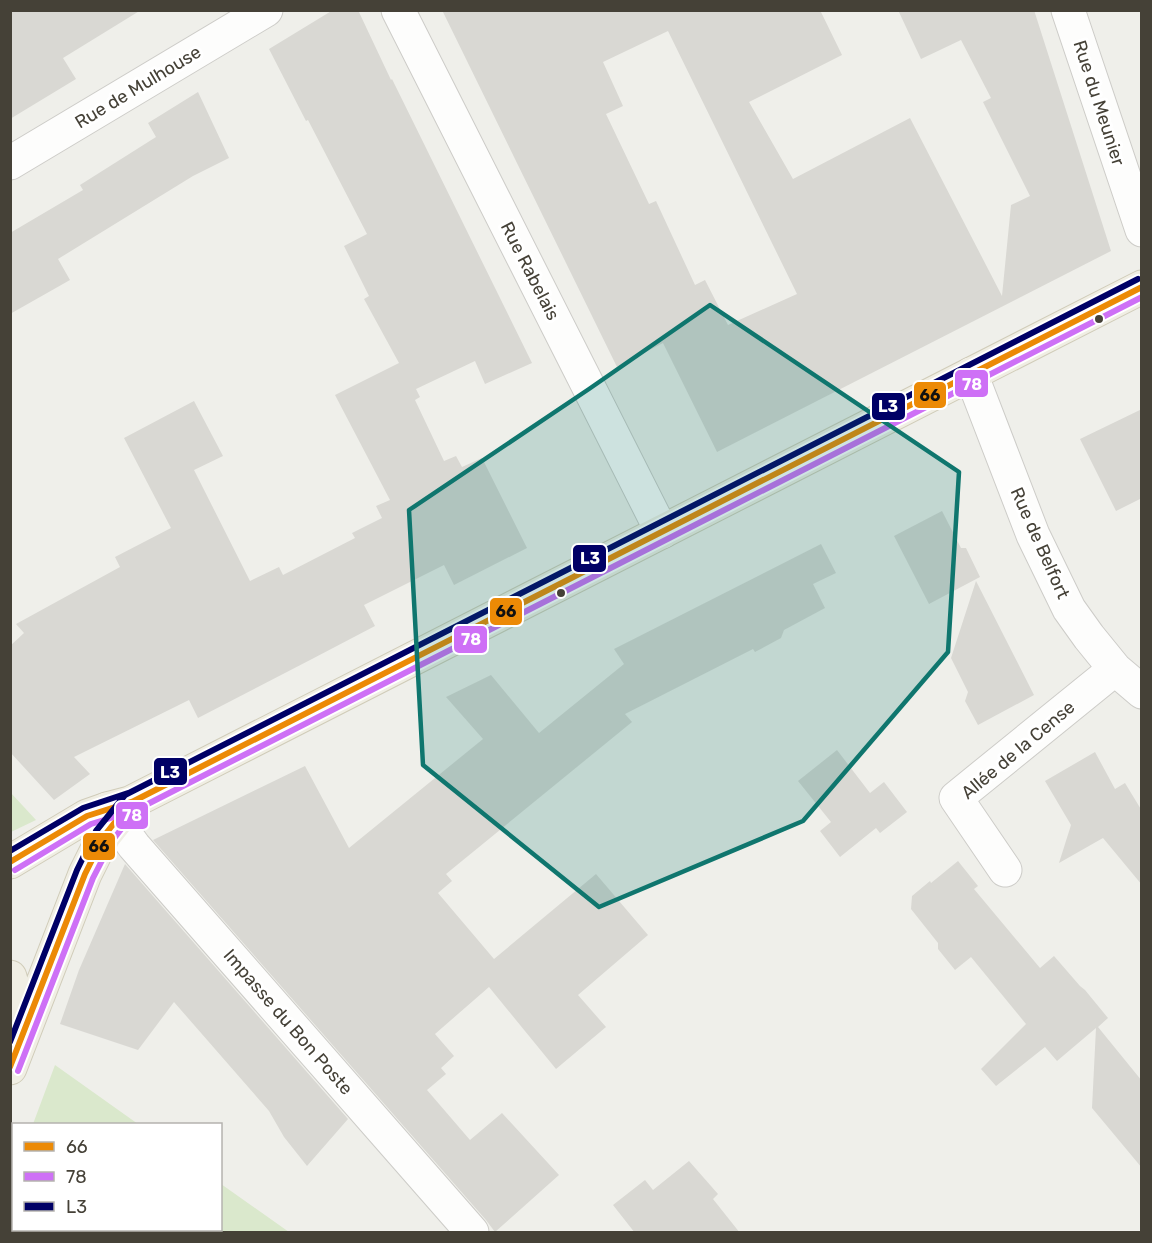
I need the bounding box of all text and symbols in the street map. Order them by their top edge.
street label: Rue du Meunier [1068,38,1130,169]
street label: Rue de Mulhouse [71,41,205,133]
street label: Rue Rabelais [496,218,564,324]
unlabelled marker [1093,313,1105,325]
line badge: 78 [954,369,989,398]
text: 78 [962,375,982,394]
line badge: 66 [913,381,947,409]
text: 66 [920,386,940,405]
line badge: L3 [871,392,906,421]
text: L3 [878,397,898,416]
street label: Rue de Belfort [1006,484,1074,602]
line badge: L3 [572,544,607,573]
text: L3 [580,549,600,568]
unlabelled marker [555,587,567,599]
line badge: 66 [489,597,523,626]
text: 66 [496,602,516,621]
line badge: 78 [453,625,488,654]
text: 78 [461,630,481,649]
street label: Allée de la Cense [957,696,1079,804]
line badge: L3 [153,757,188,786]
text: L3 [160,763,180,782]
line badge: 78 [115,801,149,830]
text: 78 [122,806,142,825]
line badge: 66 [82,832,116,861]
text: 66 [89,837,109,856]
street label: Impasse du Bon Poste [219,945,357,1099]
legend [12,1123,222,1231]
text: 66 [66,1136,88,1158]
text: 78 [66,1166,87,1188]
text: L3 [66,1196,87,1218]

